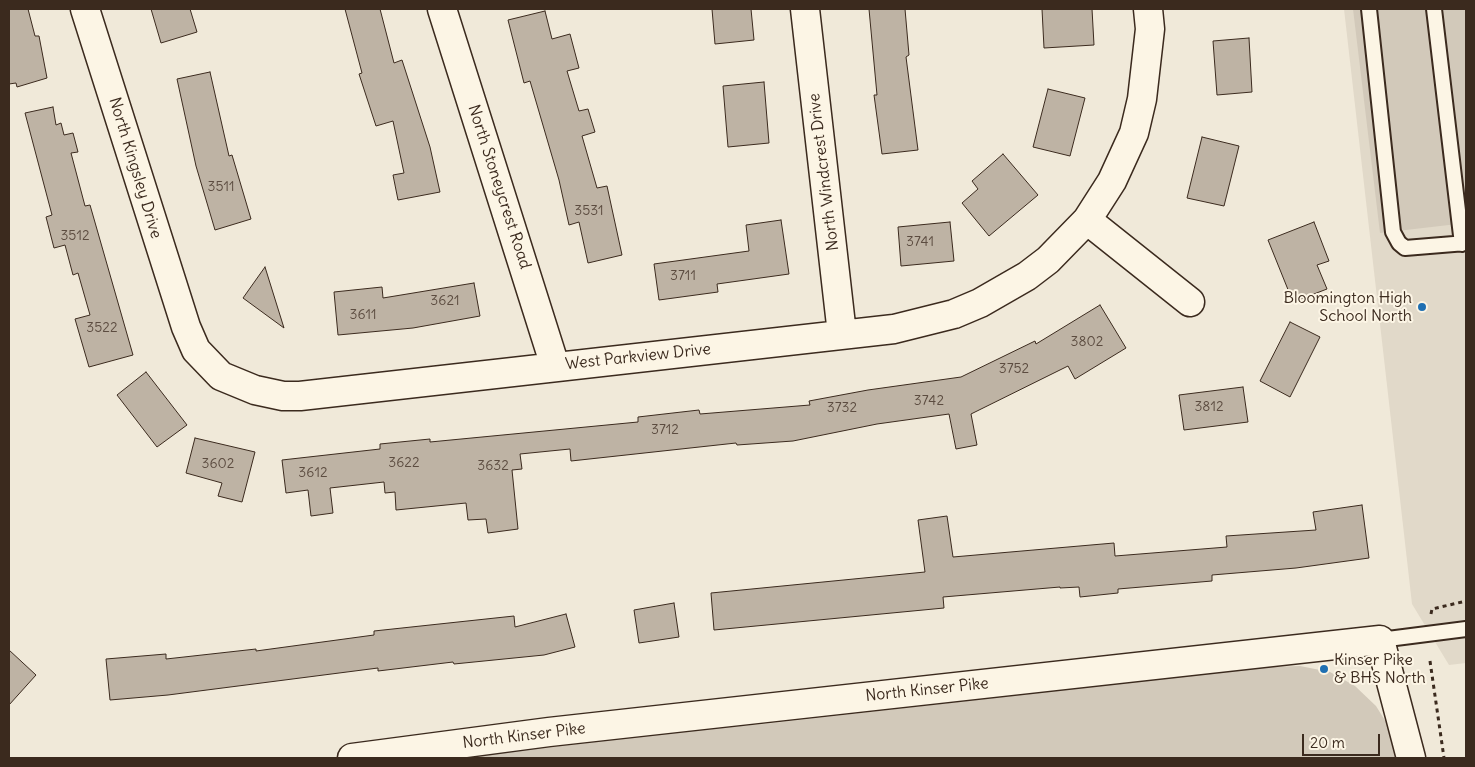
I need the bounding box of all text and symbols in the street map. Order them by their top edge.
street label: North Windcrest Drive [805,92,843,252]
street label: North Kingsley Drive [104,95,166,241]
street label: North Stoneycrest Road [463,102,535,272]
house number: 3511 [207,179,235,195]
house number: 3531 [574,203,604,219]
house number: 3512 [60,228,90,244]
house number: 3741 [906,234,934,250]
house number: 3711 [670,268,696,284]
place label: Bloomington High School North [1283,288,1412,326]
house number: 3621 [430,293,460,309]
marker: Bloomington High School North [1416,301,1428,313]
house number: 3611 [349,307,377,323]
house number: 3522 [86,320,118,336]
house number: 3802 [1071,334,1103,350]
street label: West Parkview Drive [564,340,712,374]
house number: 3752 [999,361,1029,377]
house number: 3742 [914,393,944,409]
house number: 3812 [1194,399,1224,415]
house number: 3732 [827,400,857,416]
house number: 3712 [651,422,679,438]
house number: 3622 [388,455,420,471]
house number: 3602 [202,456,234,472]
house number: 3632 [477,458,509,474]
house number: 3612 [298,465,328,481]
place label: Kinser Pike & BHS North [1334,650,1426,688]
marker: Kinser Pike & BHS North [1318,663,1330,675]
street label: North Kinser Pike [864,674,990,706]
street label: North Kinser Pike [461,719,587,753]
scale bar [1305,724,1382,756]
text: 20 m [1310,733,1345,752]

